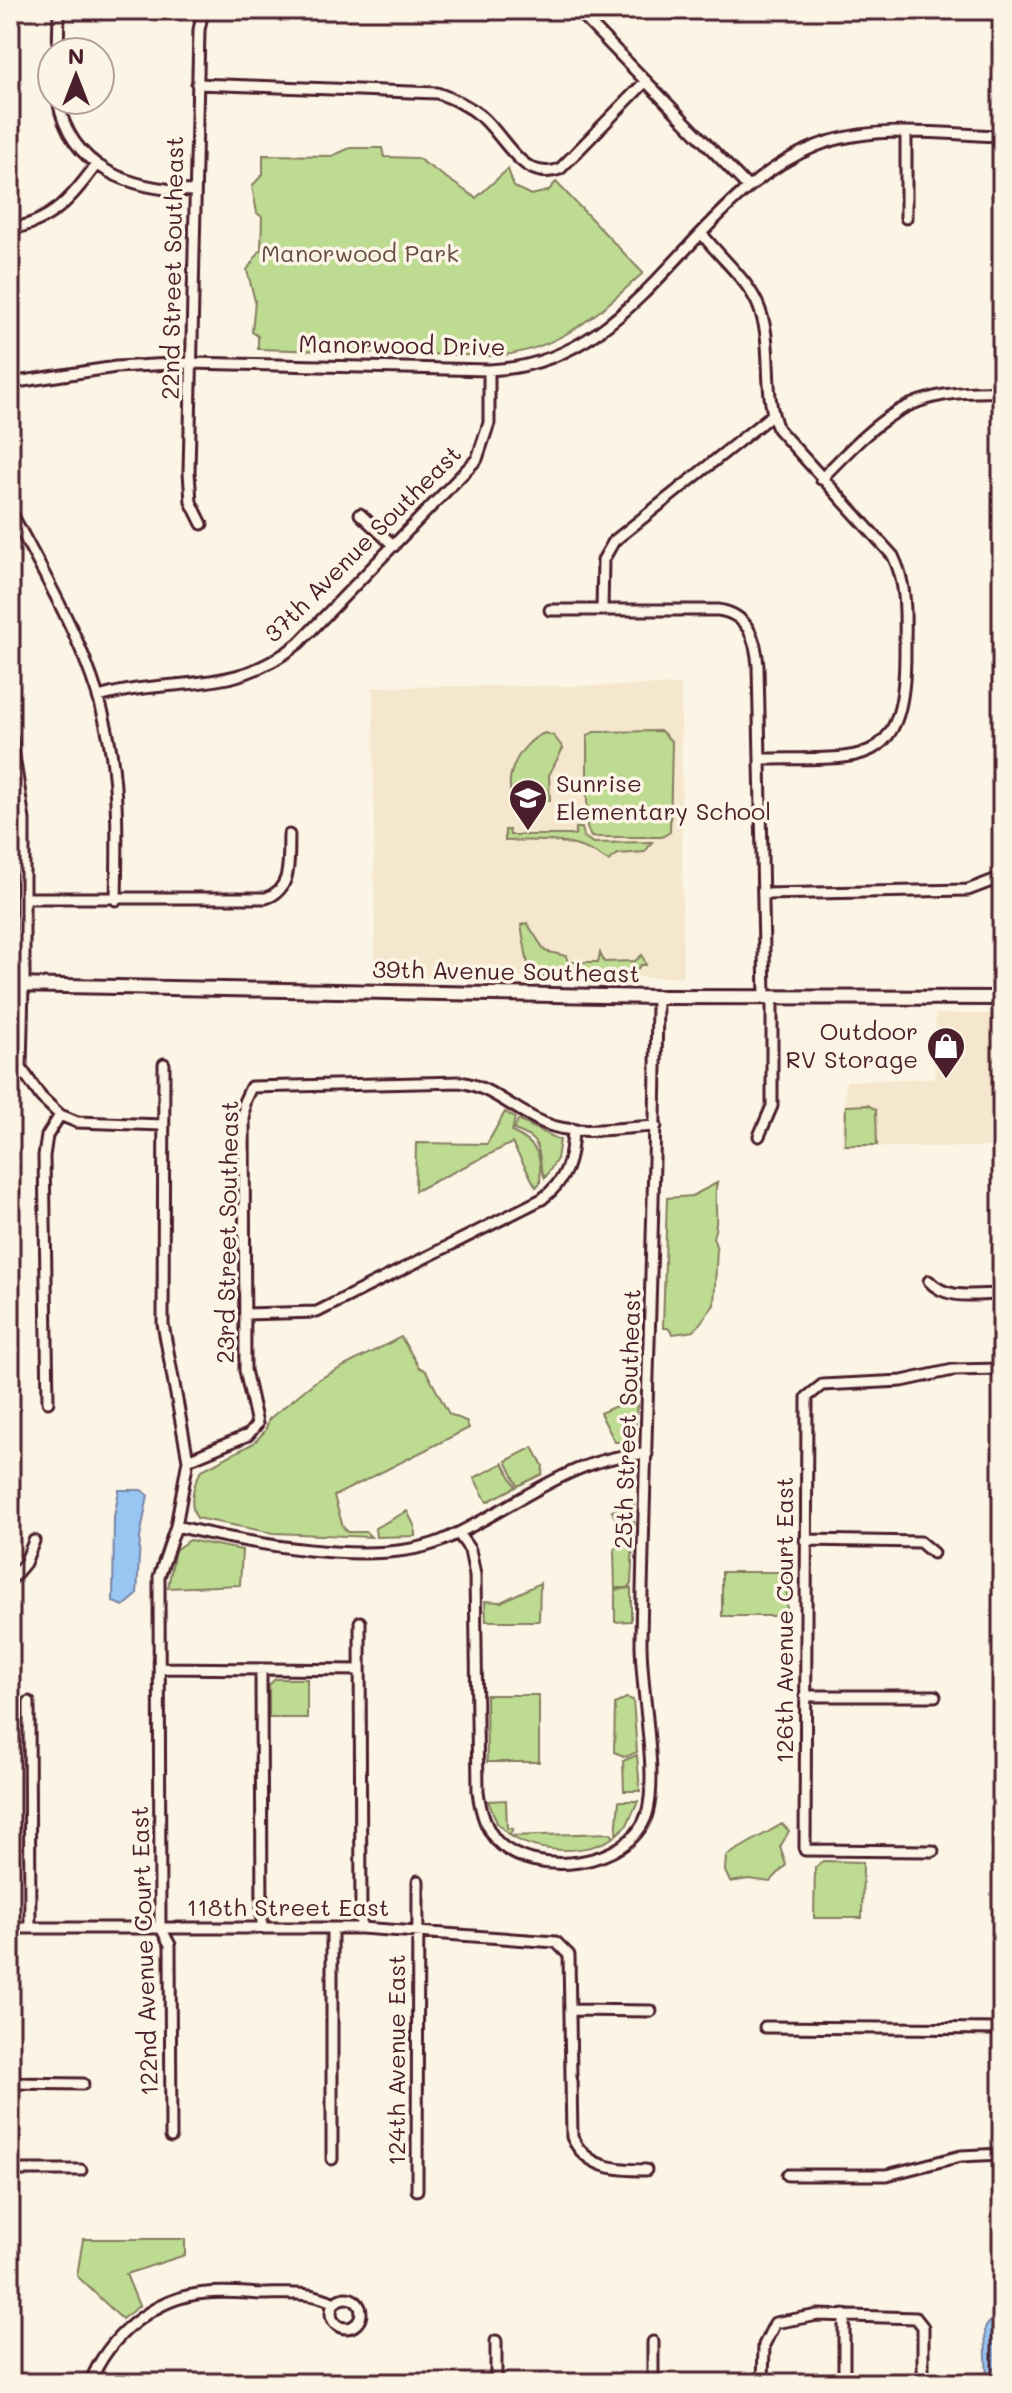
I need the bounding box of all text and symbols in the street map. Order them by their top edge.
north arrow [36,36,116,116]
text: N [68,41,84,70]
street label: 22nd Street Southeast [154,136,189,400]
park label: Manorwood Park [261,237,459,268]
street label: Manorwood Drive [298,327,506,362]
street label: 37th Avenue Southeast [257,438,467,648]
place label: Sunrise Elementary School [556,767,771,826]
school or university icon: Sunrise Elementary School [507,777,549,832]
street label: 39th Avenue Southeast [372,953,640,988]
place label: Outdoor RV Storage [785,1015,918,1074]
shop icon: Outdoor RV Storage [925,1025,967,1080]
street label: 23rd Street Southeast [209,1100,244,1364]
street label: 25th Street Southeast [606,1288,647,1550]
street label: 126th Avenue Court East [768,1477,799,1763]
street label: 122nd Avenue Court East [123,1806,164,2097]
street label: 118th Street East [187,1891,389,1922]
street label: 124th Avenue East [380,1954,411,2166]

